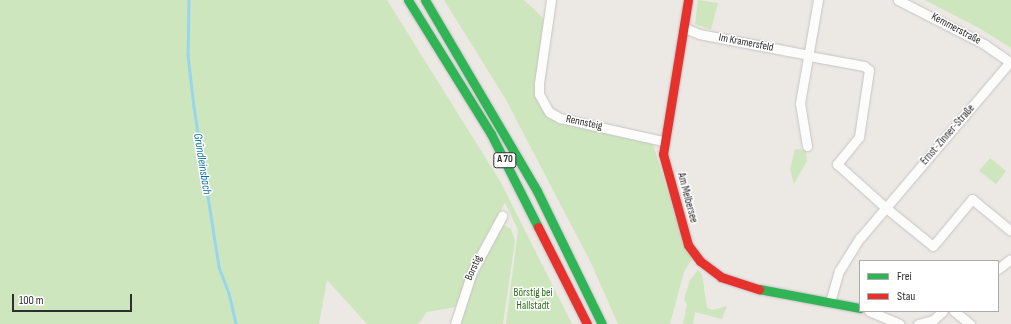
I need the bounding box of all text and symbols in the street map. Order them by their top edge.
street label: Kemmerstraße [929,10,983,48]
street label: Im Kramersfeld [717,31,775,55]
street label: Ernst-Zinner-Straße [918,102,978,168]
street label: Rennsteig [565,113,603,133]
water label: Gründleinsbach [190,132,214,196]
road number: A 70 [493,152,517,168]
street label: Am Melbersee [674,171,700,225]
street label: Borstig [463,253,485,283]
legend [859,260,999,312]
text: Frei [897,269,912,284]
scale bar [14,286,134,312]
park label: Börstig bei Hallstadt [514,287,552,313]
text: Stau [897,289,915,304]
text: 100 m [19,293,44,308]

